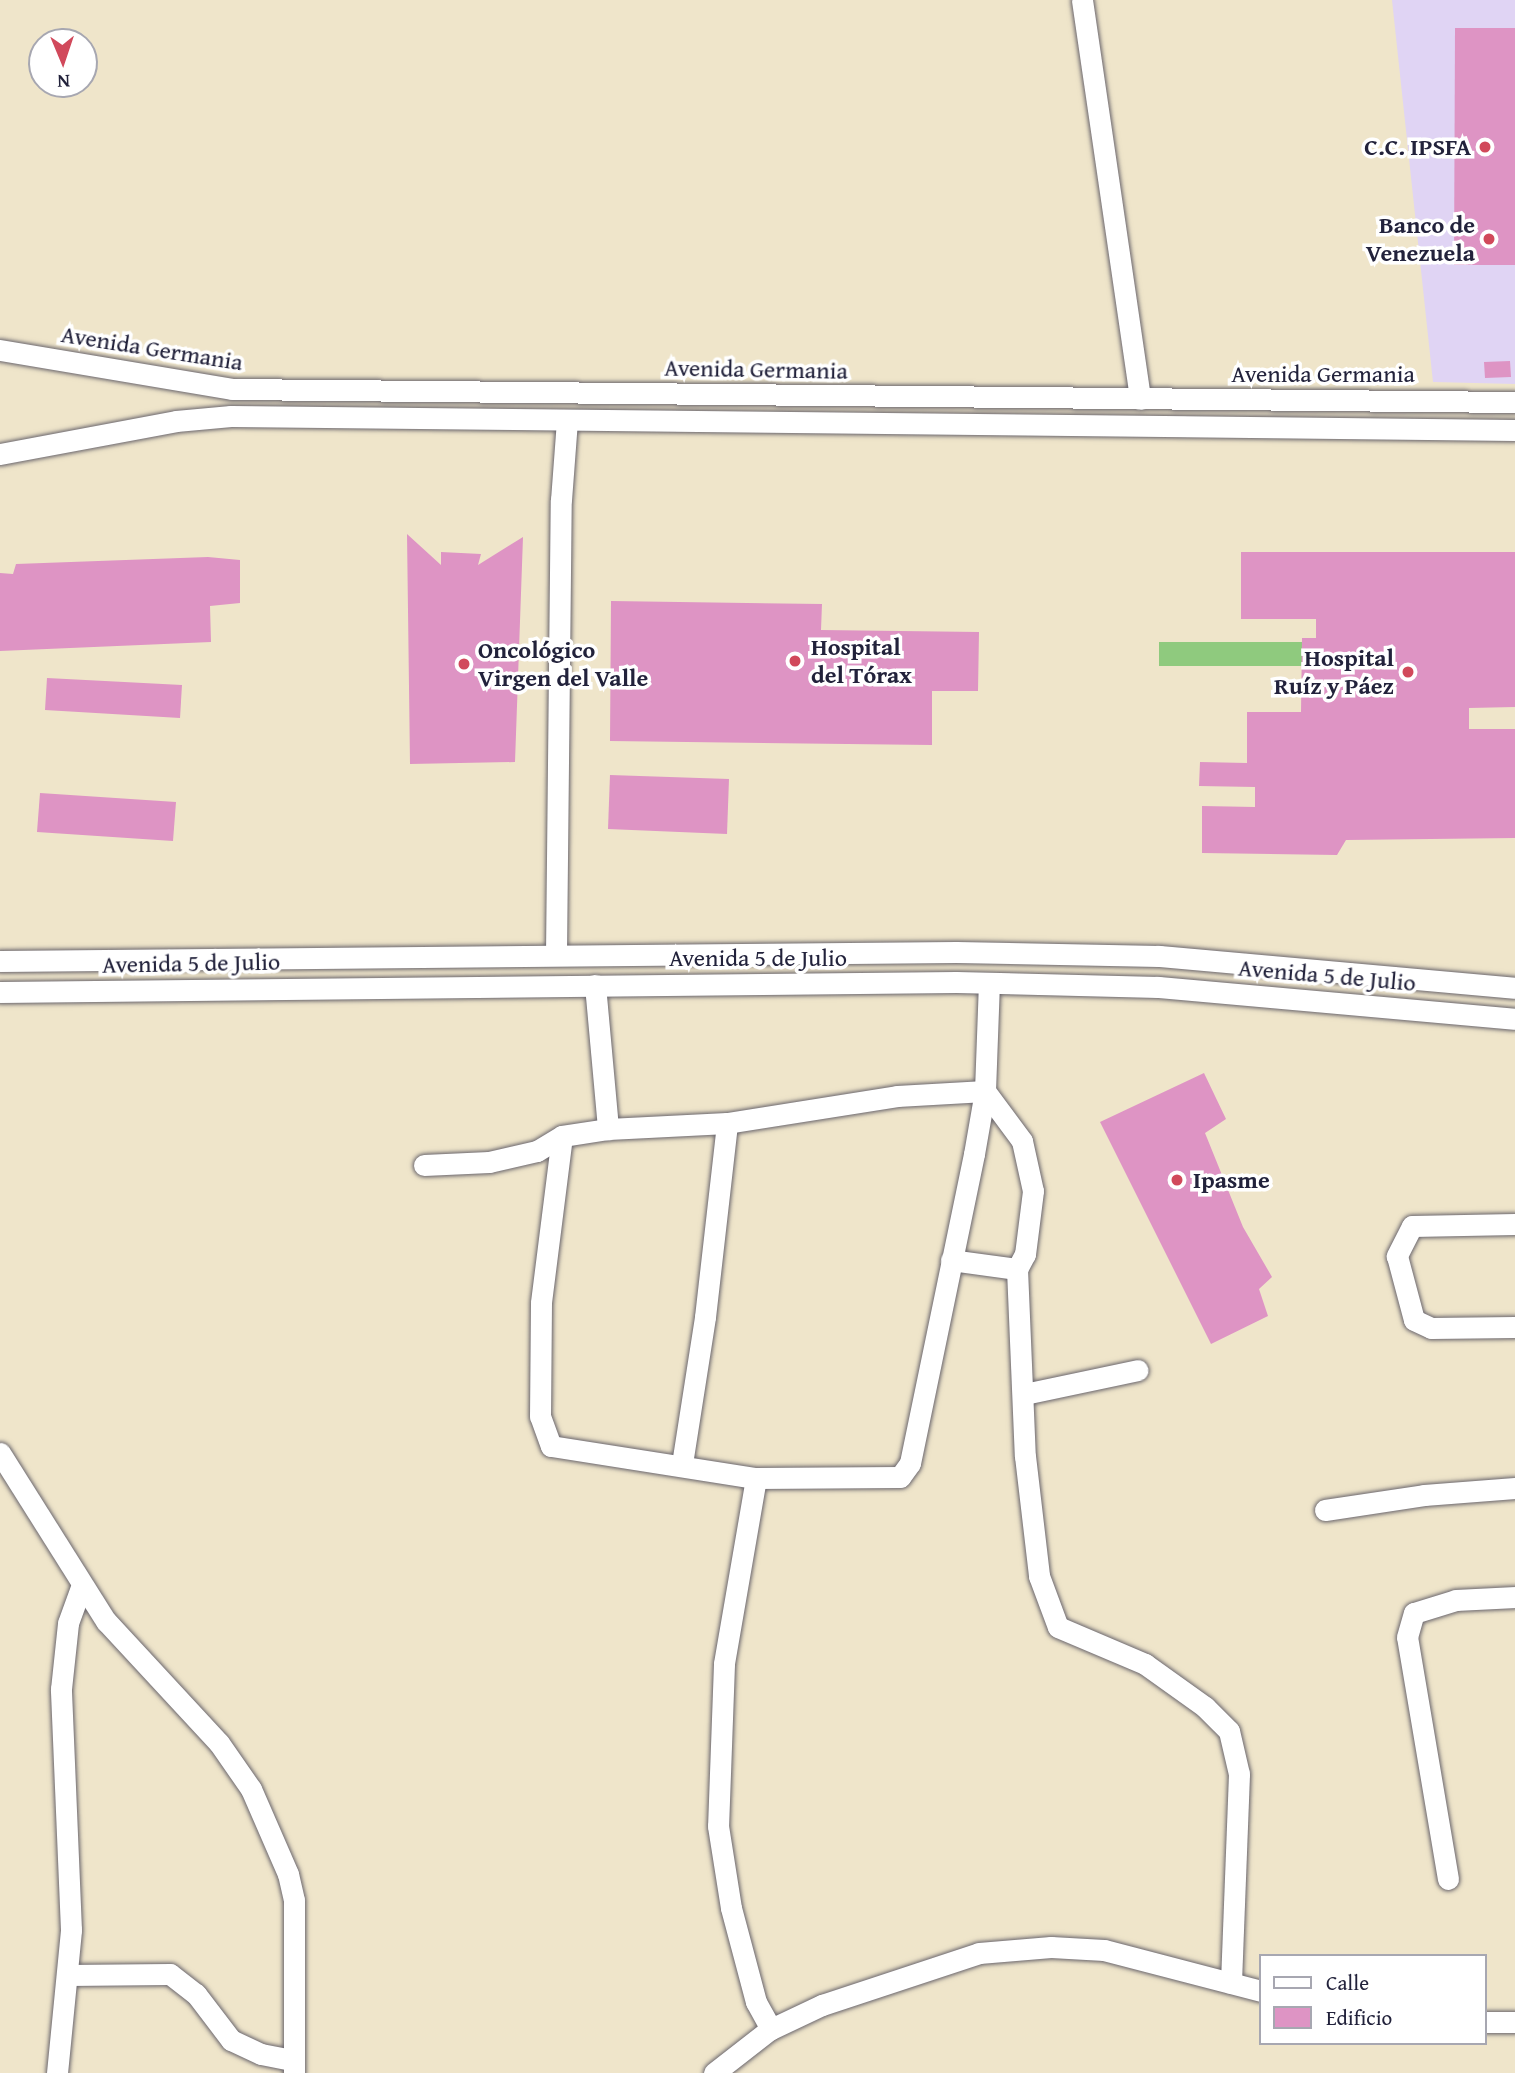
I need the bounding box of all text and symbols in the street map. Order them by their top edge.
north arrow [28,28,98,98]
text: N [57,68,71,96]
place label: C.C. IPSFA [1364,133,1471,161]
marker: C.C. IPSFA [1477,139,1493,155]
place label: Banco de Venezuela [1366,211,1475,267]
marker: Banco de Venezuela [1481,231,1497,247]
street label: Avenida Germania [59,319,245,377]
street label: Avenida Germania [664,353,848,385]
street label: Avenida Germania [1231,360,1415,388]
place label: Hospital del Tórax [811,633,912,689]
place label: Oncológico Virgen del Valle [478,636,648,692]
place label: Hospital Ruíz y Páez [1274,644,1394,700]
marker: Hospital del Tórax [785,651,805,671]
marker: Oncológico Virgen del Valle [456,656,472,672]
marker: Hospital Ruíz y Páez [1400,664,1416,680]
street label: Avenida 5 de Julio [669,944,847,972]
street label: Avenida 5 de Julio [102,947,280,979]
street label: Avenida 5 de Julio [1237,953,1417,997]
place label: Ipasme [1193,1166,1270,1194]
marker: Ipasme [1167,1170,1187,1190]
legend [1260,1954,1487,2045]
text: Calle [1326,1967,1369,1998]
text: Edificio [1326,2002,1392,2033]

